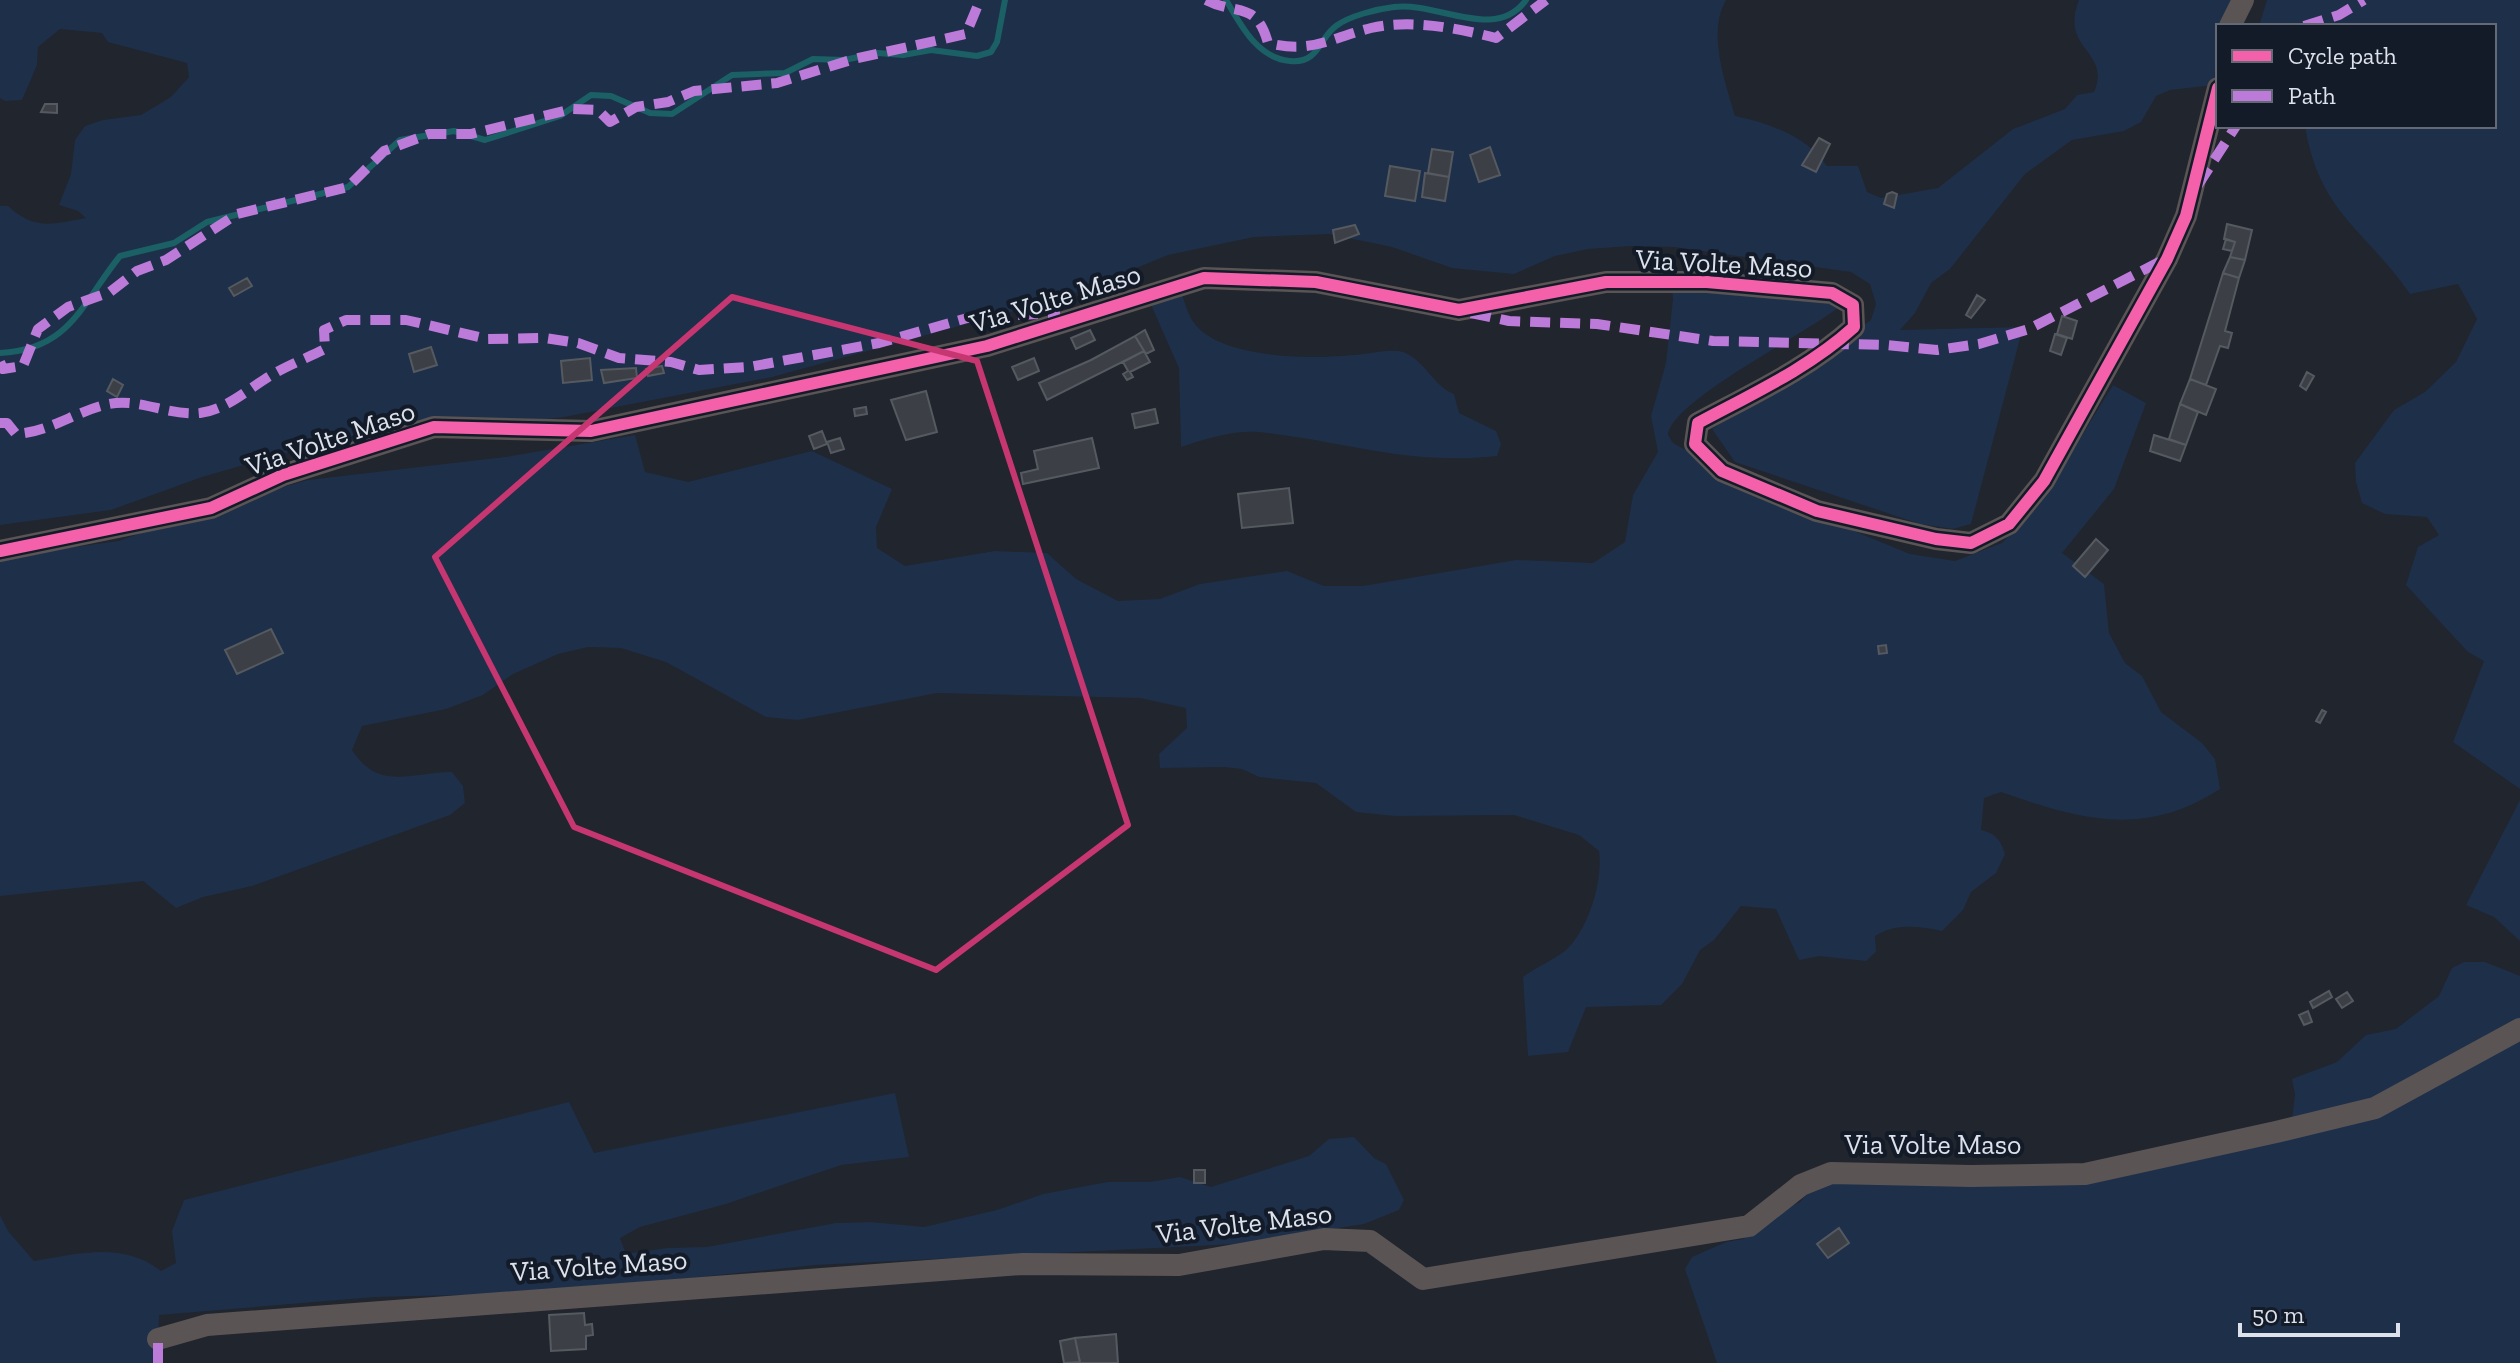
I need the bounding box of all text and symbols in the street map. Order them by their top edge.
legend [2216,24,2496,128]
text: Cycle path [2288,41,2397,70]
text: Path [2288,81,2336,110]
street label: Via Volte Maso [1634,242,1813,285]
street label: Via Volte Maso [965,257,1145,340]
street label: Via Volte Maso [240,394,419,483]
street label: Via Volte Maso [1844,1128,2021,1161]
street label: Via Volte Maso [1153,1196,1334,1251]
street label: Via Volte Maso [509,1243,688,1288]
scale bar [2240,1287,2398,1337]
text: 50 m [2252,1300,2305,1329]

